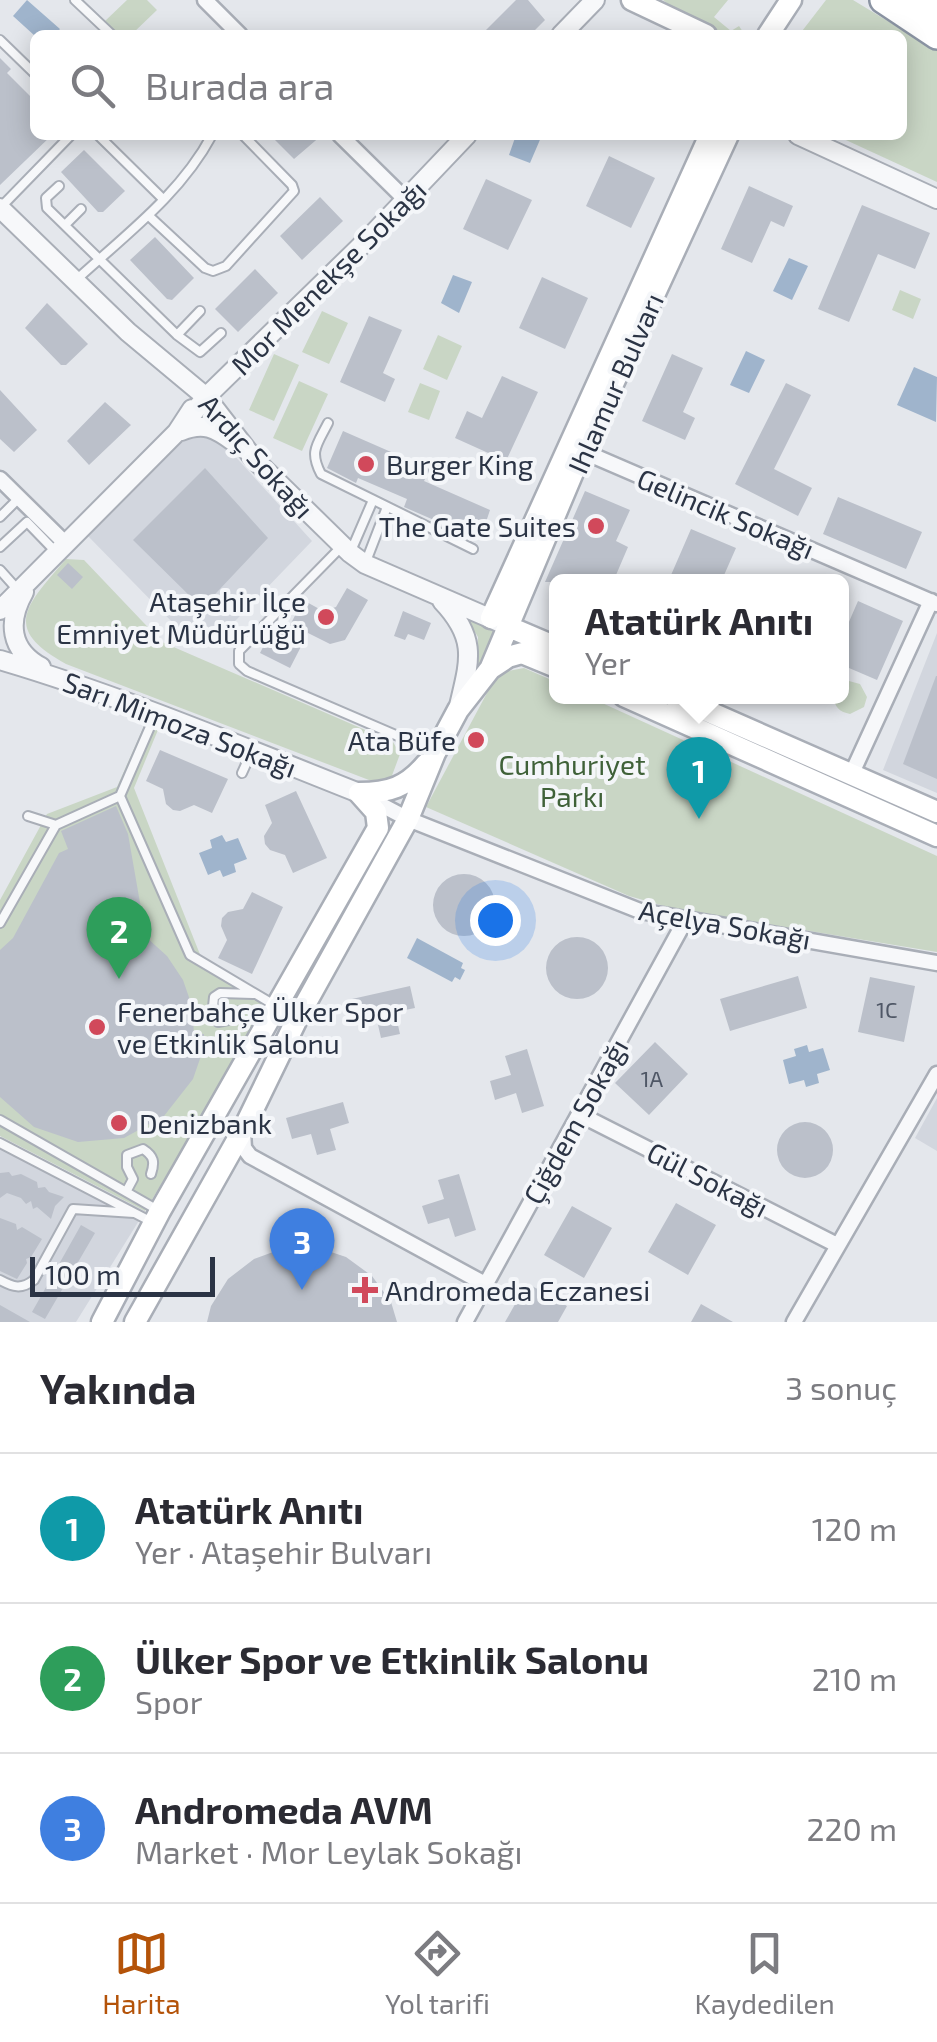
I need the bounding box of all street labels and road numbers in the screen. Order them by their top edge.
street label: Mor Menekşe Sokağı [223,172,433,382]
street label: Ihlamur Bulvarı [560,287,670,479]
street label: Ardıç Sokağı [192,387,322,526]
street label: Gelincik Sokağı [632,460,820,566]
street label: Sarı Mimoza Sokağı [59,664,301,784]
street label: Açelya Sokağı [636,892,814,957]
street label: Çiğdem Sokağı [515,1032,635,1210]
street label: Gül Sokağı [642,1134,774,1224]

